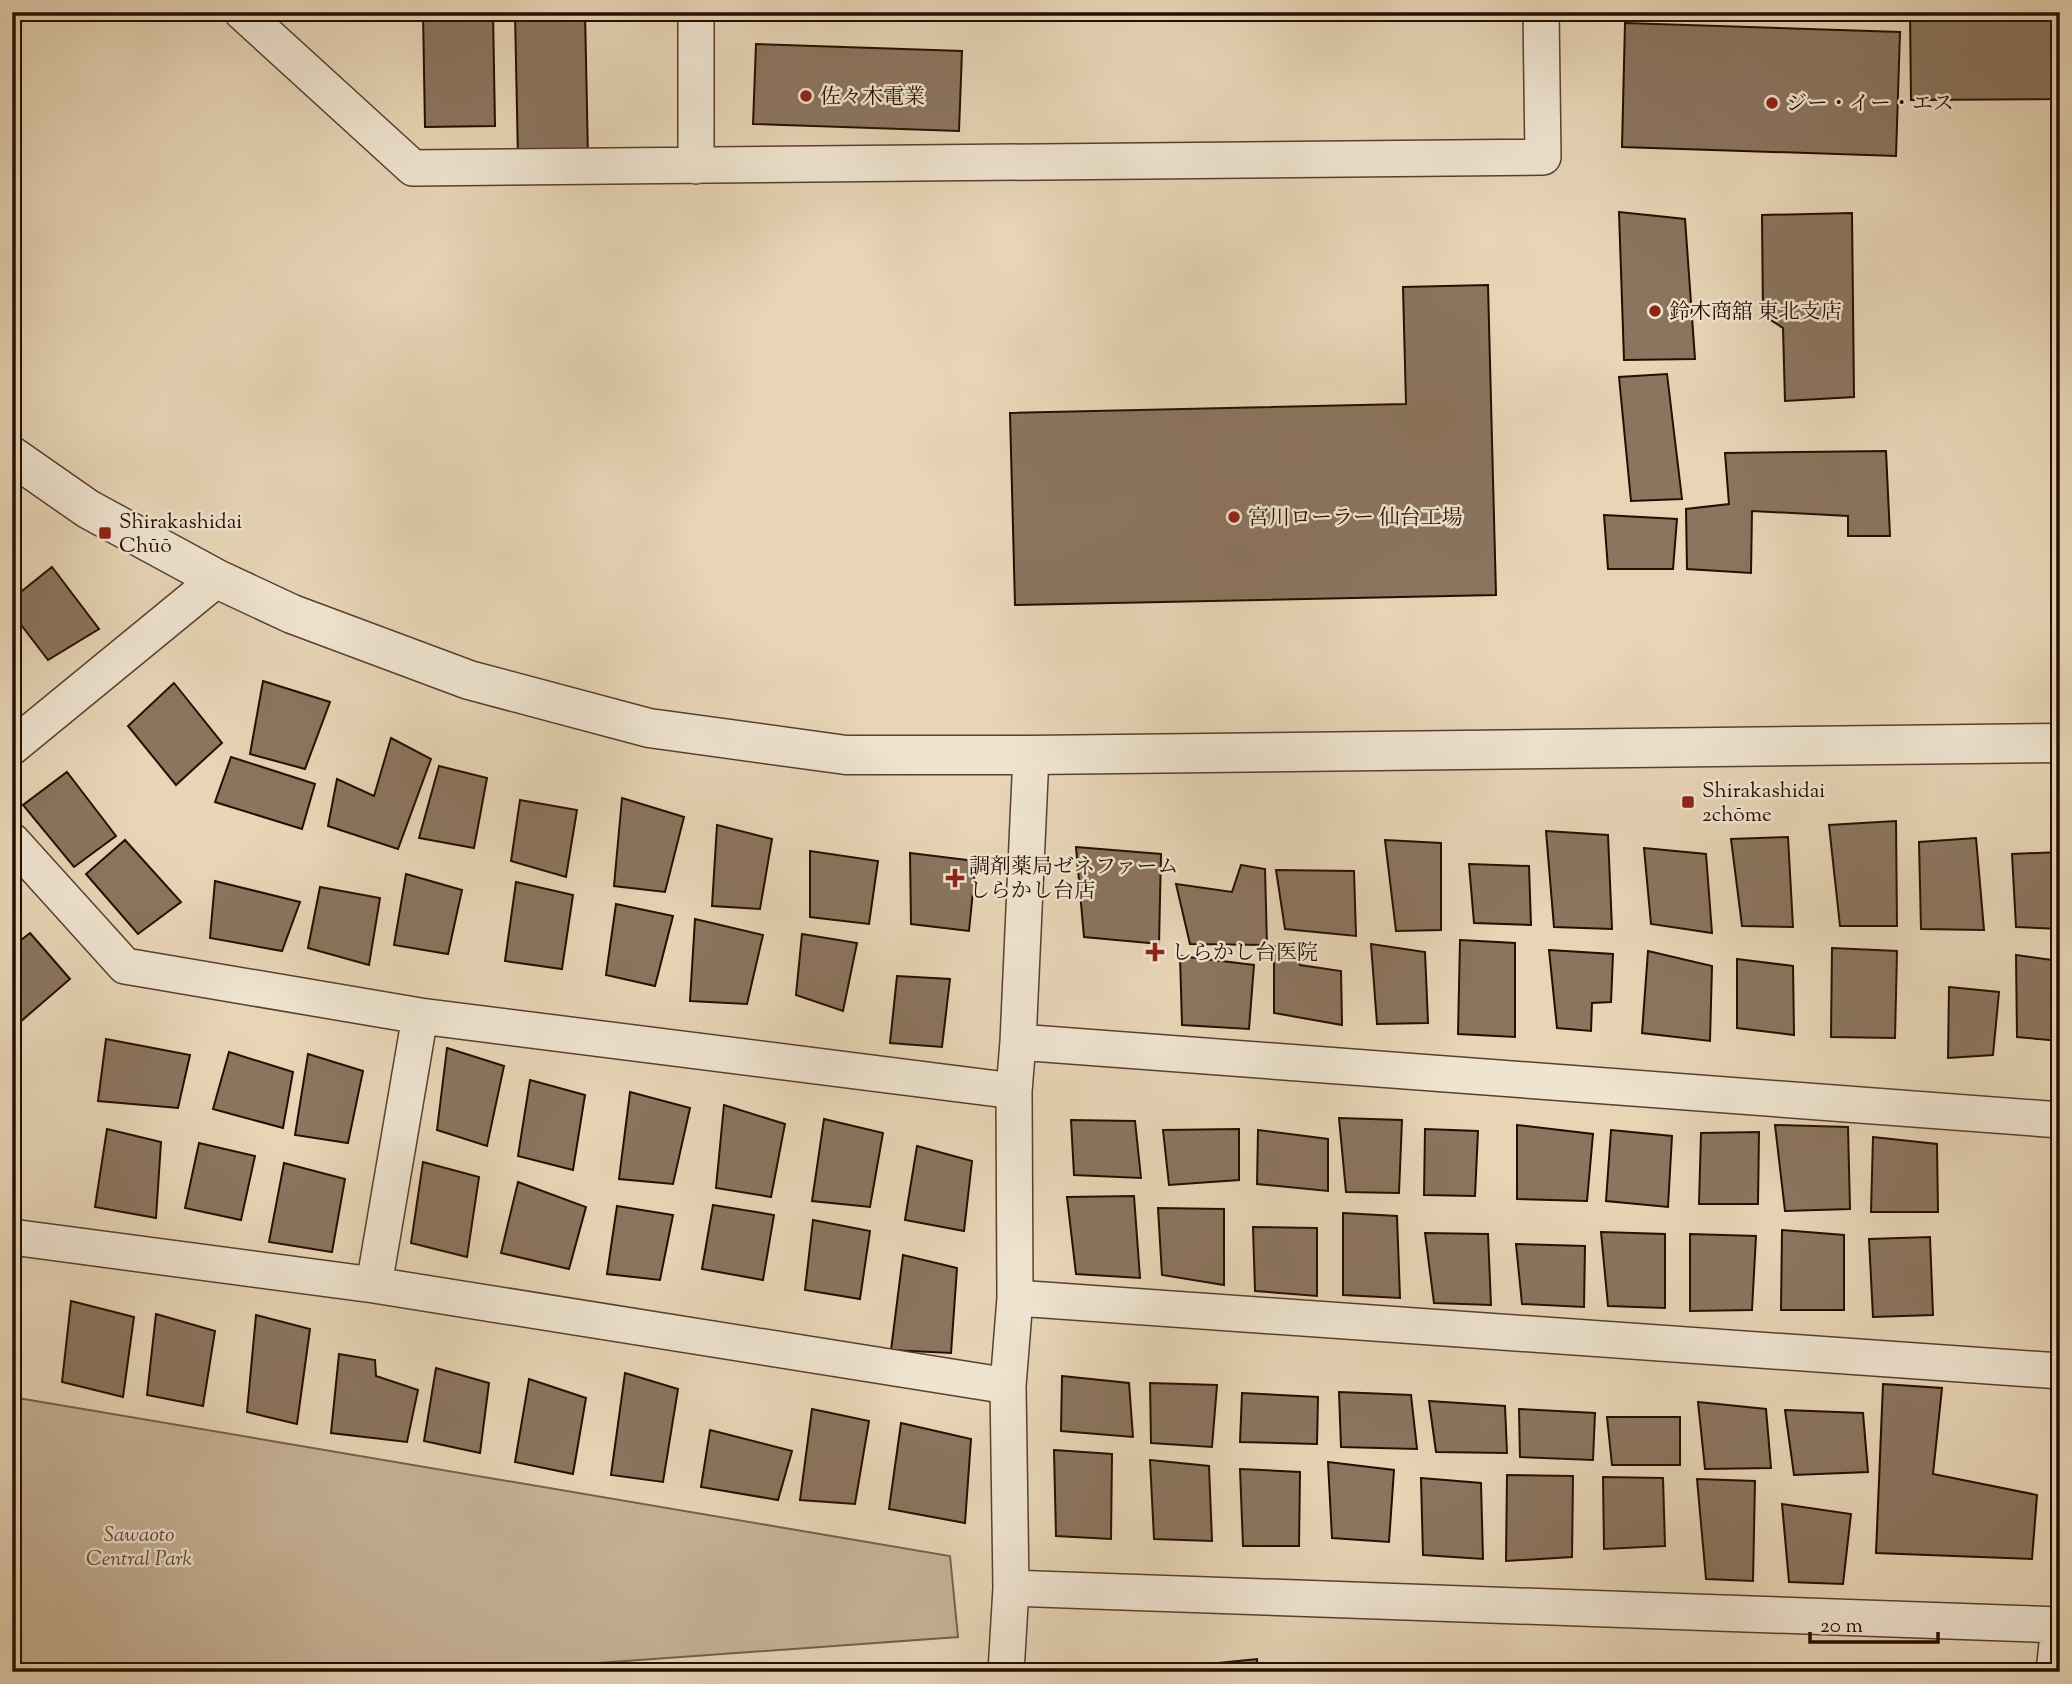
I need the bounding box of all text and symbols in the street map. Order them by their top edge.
place label: 佐々木電業 [820,83,925,113]
marker: 佐々木電業 [798,88,814,104]
place label: ジー・イー・エス [1786,90,1954,120]
marker: ジー・イー・エス [1764,95,1780,111]
place label: 鈴木商舘 東北支店 [1669,298,1841,328]
marker: 鈴木商舘 東北支店 [1647,303,1663,319]
place label: 宮川ローラー 仙台工場 [1248,504,1462,534]
place label: Shirakashidai Chūō [119,508,242,562]
marker: 宮川ローラー 仙台工場 [1226,509,1242,525]
marker: Shirakashidai Chūō [97,525,113,541]
place label: Shirakashidai 2chōme [1702,777,1825,831]
marker: Shirakashidai 2chōme [1680,794,1696,810]
place label: 調剤薬局ゼネファーム しらかし台店 [969,853,1179,907]
marker: 調剤薬局ゼネファーム しらかし台店 [947,870,963,886]
place label: しらかし台医院 [1171,939,1318,969]
marker: しらかし台医院 [1145,942,1165,962]
park label: Sawaoto Central Park [86,1521,193,1575]
scale bar [1810,1600,1937,1644]
text: 20 m [1820,1612,1863,1642]

